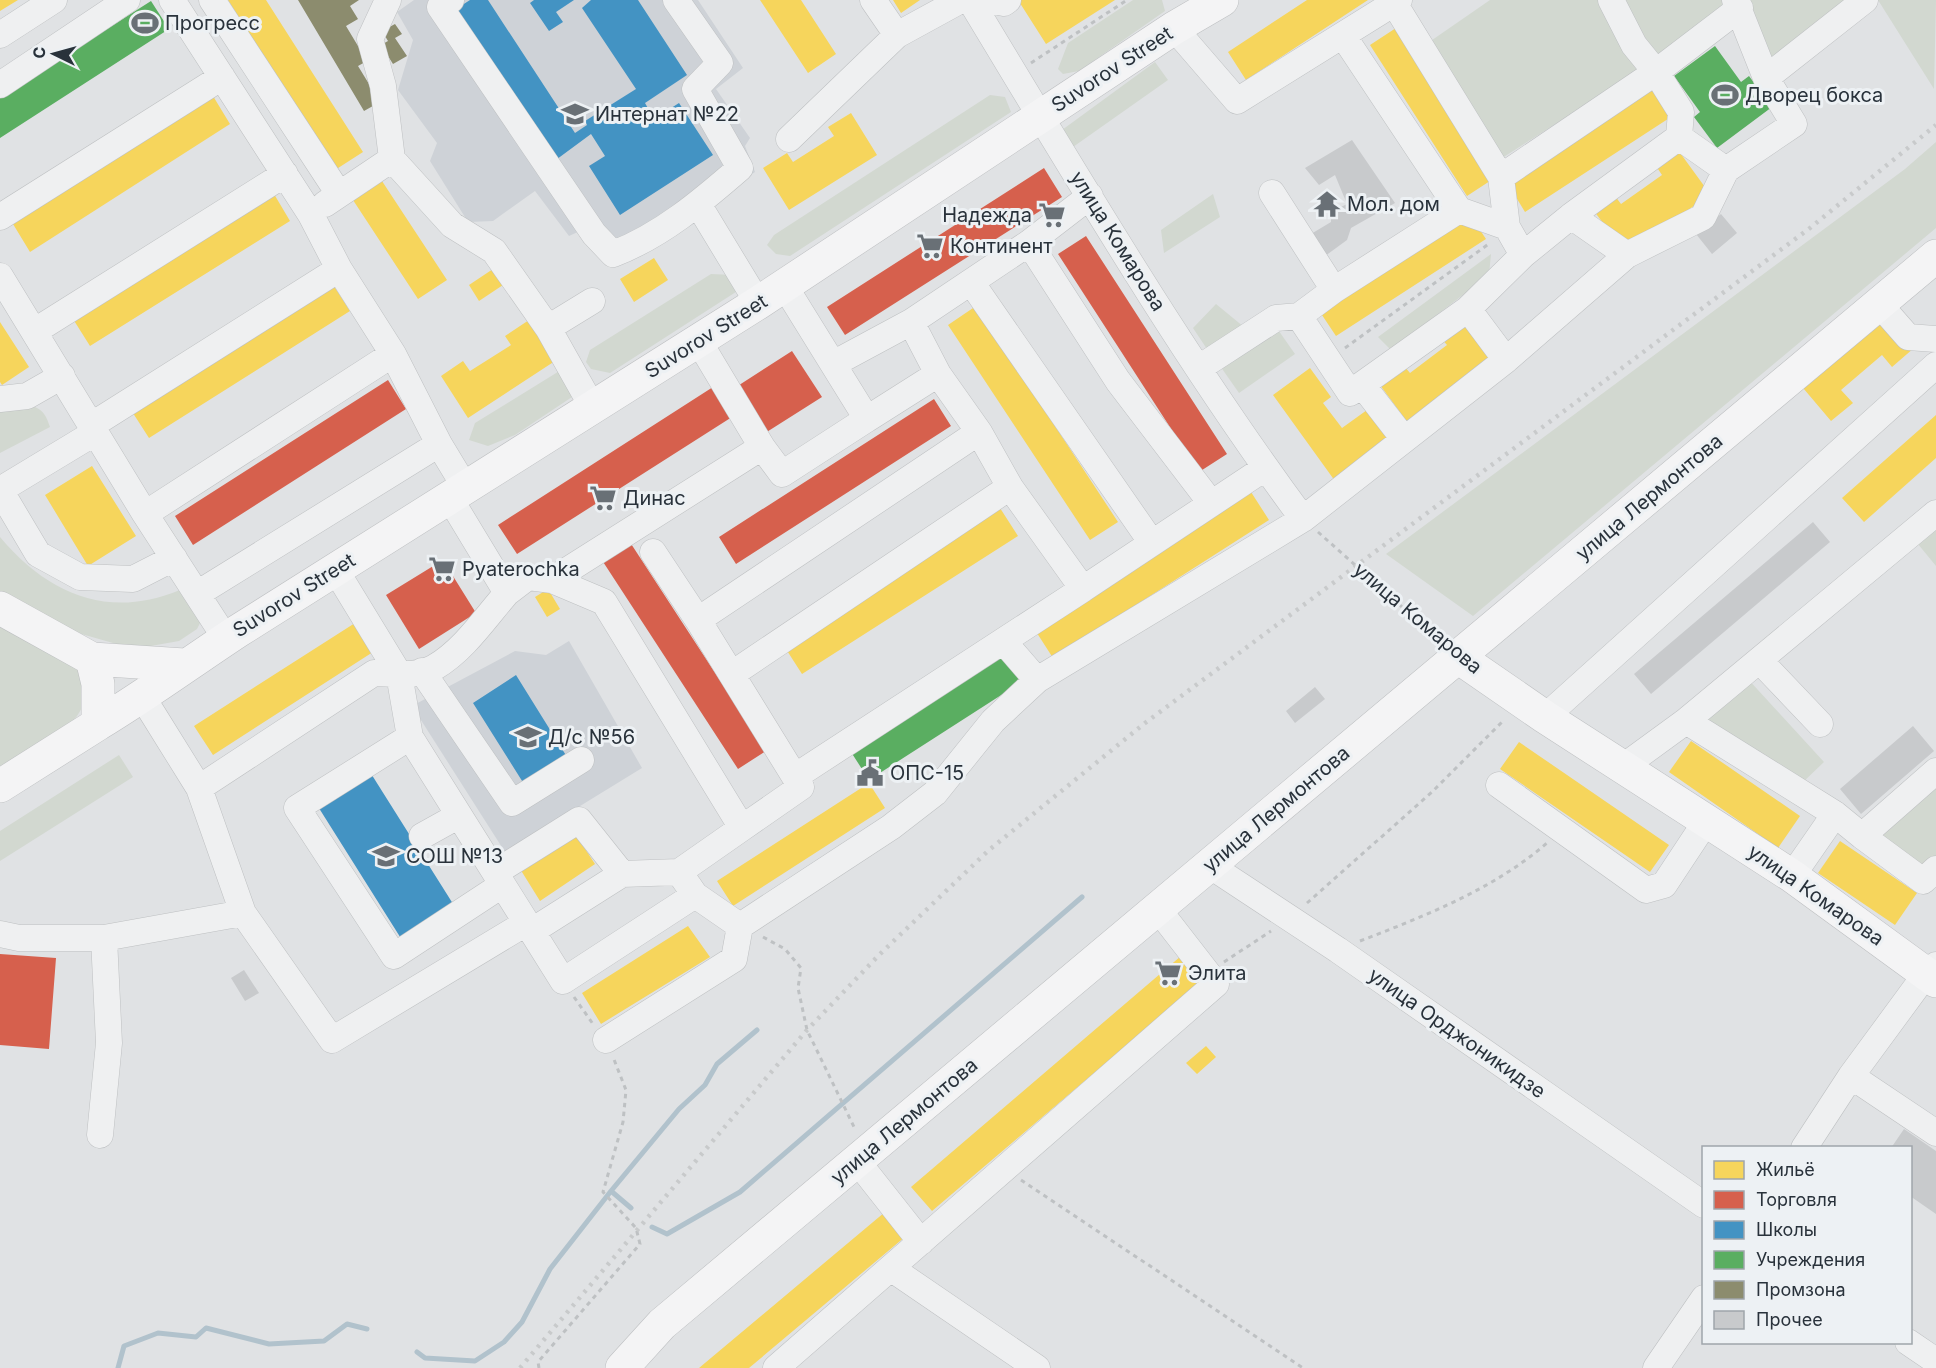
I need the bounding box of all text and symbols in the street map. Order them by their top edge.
sports icon: Прогресс [130,8,160,38]
place label: Прогресс [165,11,260,35]
street label: Suvorov Street [1047,21,1177,117]
north arrow [24,24,84,84]
text: С [29,46,50,59]
sports icon: Дворец бокса [1710,80,1740,110]
place label: Дворец бокса [1745,83,1883,107]
school or university icon: Интернат №22 [560,99,590,129]
place label: Интернат №22 [595,102,739,126]
street label: улица Комарова [1065,167,1171,315]
temple icon: Мол. дом [1312,189,1342,219]
place label: Мол. дом [1347,192,1440,216]
supermarket icon: Надежда [1037,200,1067,230]
place label: Надежда [942,203,1032,227]
supermarket icon: Континент [915,231,945,261]
place label: Континент [950,234,1053,258]
street label: Suvorov Street [640,289,772,383]
street label: улица Лермонтова [1571,429,1727,565]
supermarket icon: Динас [588,483,618,513]
place label: Динас [623,486,686,510]
street label: Suvorov Street [228,548,360,642]
supermarket icon: Pyaterochka [427,554,457,584]
place label: Pyaterochka [462,557,580,581]
street label: улица Комарова [1349,557,1487,679]
school or university icon: Д/с №56 [513,722,543,752]
place label: Д/с №56 [548,725,635,749]
street label: улица Лермонтова [1198,741,1354,877]
public building icon: ОПС-15 [855,758,885,788]
place label: ОПС-15 [890,761,964,785]
street label: улица Комарова [1743,839,1889,951]
school or university icon: СОШ №13 [371,841,401,871]
place label: СОШ №13 [406,844,503,868]
supermarket icon: Элита [1153,958,1183,988]
place label: Элита [1188,961,1247,985]
street label: улица Орджоникидзе [1364,963,1550,1103]
street label: улица Лермонтова [826,1053,982,1189]
legend [1702,1146,1912,1344]
text: Жильё [1756,1159,1815,1180]
text: Торговля [1756,1189,1837,1210]
text: Школы [1756,1219,1817,1240]
text: Учреждения [1756,1249,1865,1270]
text: Промзона [1756,1279,1846,1300]
text: Прочее [1756,1309,1823,1330]

